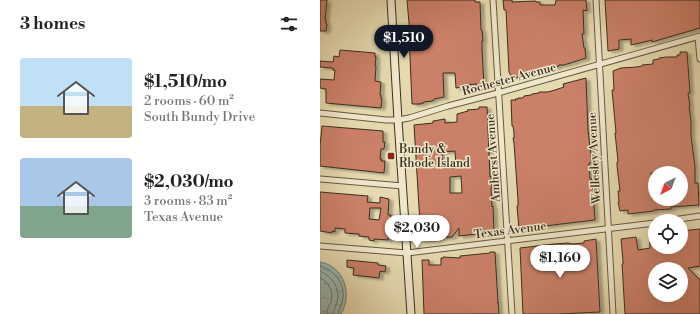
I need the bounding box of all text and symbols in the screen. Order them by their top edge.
text: 3 homes [20,13,85,35]
icon: filters [278,13,300,35]
pin: $1,510 [371,25,437,59]
text: $1,510 [383,30,425,46]
street label: Rochester Avenue [460,60,558,99]
text: $1,510/mo [144,71,227,93]
icon: home [52,74,100,122]
text: 2 rooms · 60 m² [144,93,234,109]
text: South Bundy Drive [144,109,255,125]
street label: Wellesley Avenue [585,112,604,205]
street label: Amherst Avenue [483,113,504,204]
place label: Bundy & Rhode Island [398,142,470,171]
marker: Bundy & Rhode Island [386,151,396,161]
north arrow [648,166,688,206]
map controls [648,166,688,302]
text: $2,030/mo [144,171,234,193]
icon: home [52,174,100,222]
text: 3 rooms · 83 m² [144,193,232,209]
text: Texas Avenue [144,209,223,225]
button: locate [648,214,688,254]
pin: $2,030 [384,215,450,249]
street label: Texas Avenue [473,219,547,242]
text: $2,030 [394,220,440,236]
pin: $1,160 [527,245,593,279]
text: $1,160 [539,250,581,266]
button: layers [648,262,688,302]

